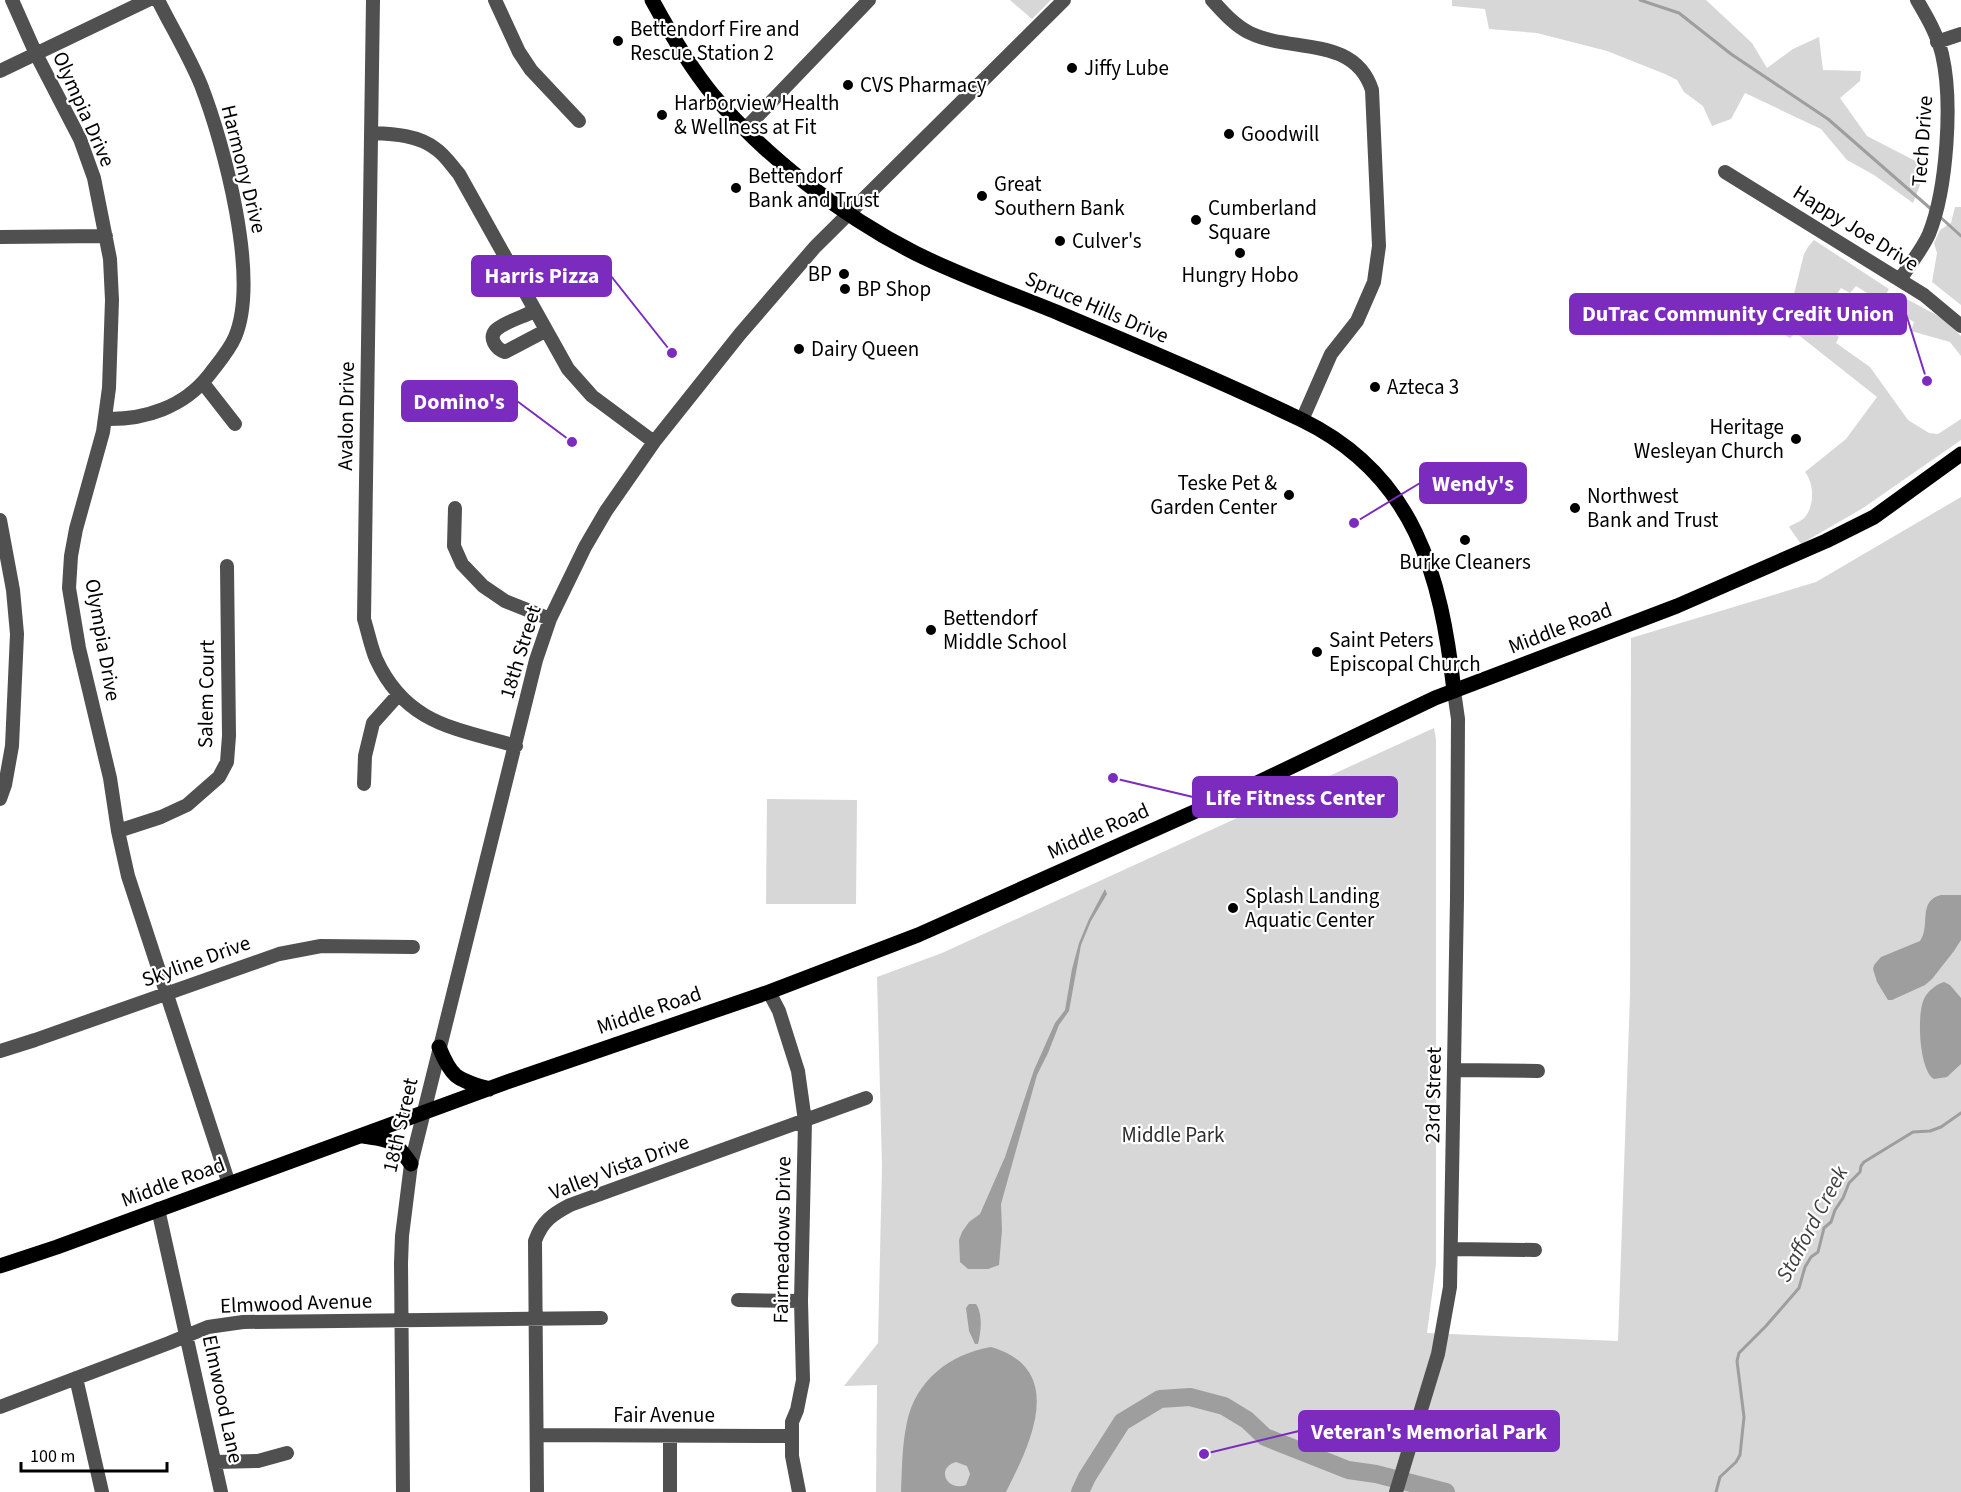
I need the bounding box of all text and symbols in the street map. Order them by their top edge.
place label: Bettendorf Fire and Rescue Station 2 [630,14,800,68]
marker: Bettendorf Fire and Rescue Station 2 [611,34,625,48]
street label: Olympia Drive [45,46,123,172]
place label: Jiffy Lube [1084,53,1169,83]
marker: Jiffy Lube [1065,61,1079,75]
place label: CVS Pharmacy [860,70,987,100]
marker: CVS Pharmacy [841,78,855,92]
place label: Harborview Health & Wellness at Fit [674,88,839,142]
street label: Tech Drive [1904,95,1940,187]
street label: Harmony Drive [214,102,274,236]
marker: Harborview Health & Wellness at Fit [655,108,669,122]
place label: Goodwill [1241,119,1319,149]
marker: Goodwill [1222,127,1236,141]
place label: Bettendorf Bank and Trust [748,161,879,215]
place label: Great Southern Bank [994,169,1125,223]
street label: Happy Joe Drive [1787,177,1925,279]
marker: Bettendorf Bank and Trust [729,181,743,195]
marker: Great Southern Bank [975,189,989,203]
place label: Cumberland Square [1208,193,1317,247]
marker: Cumberland Square [1189,213,1203,227]
place label: Culver's [1072,226,1142,256]
marker: Culver's [1053,234,1067,248]
marker: Hungry Hobo [1233,246,1247,260]
callout: Harris Pizza [472,256,611,296]
place label: BP [808,259,832,289]
text: Harris Pizza [485,260,599,292]
place label: Hungry Hobo [1181,260,1299,290]
street label: Spruce Hills Drive [1021,263,1173,351]
marker: BP [837,267,851,281]
place label: BP Shop [857,274,931,304]
marker: BP Shop [838,282,852,296]
callout: DuTrac Community Credit Union [1570,294,1906,334]
text: DuTrac Community Credit Union [1582,298,1894,330]
place label: Dairy Queen [811,334,919,364]
marker: Dairy Queen [792,342,806,356]
street label: Avalon Drive [330,361,362,471]
place label: Azteca 3 [1387,372,1459,402]
marker: Azteca 3 [1368,380,1382,394]
callout: Domino's [402,381,517,421]
text: Domino's [413,386,505,418]
place label: Heritage Wesleyan Church [1634,412,1784,466]
marker: Heritage Wesleyan Church [1789,432,1803,446]
callout: Wendy's [1420,463,1526,503]
place label: Teske Pet & Garden Center [1150,468,1278,522]
text: Wendy's [1432,468,1514,500]
place label: Northwest Bank and Trust [1587,481,1718,535]
marker: Teske Pet & Garden Center [1282,488,1296,502]
marker: Northwest Bank and Trust [1568,501,1582,515]
marker: Burke Cleaners [1458,533,1472,547]
place label: Burke Cleaners [1399,547,1531,577]
street label: Olympia Drive [77,577,129,703]
street label: Middle Road [1504,595,1616,661]
street label: 18th Street [492,602,548,702]
place label: Bettendorf Middle School [943,603,1067,657]
marker: Bettendorf Middle School [924,623,938,637]
place label: Saint Peters Episcopal Church [1329,625,1481,679]
street label: Salem Court [190,640,222,748]
marker: Saint Peters Episcopal Church [1310,645,1324,659]
callout: Life Fitness Center [1193,777,1397,817]
text: Life Fitness Center [1205,782,1385,814]
street label: Middle Road [1042,795,1154,867]
place label: Splash Landing Aquatic Center [1245,881,1380,935]
marker: Splash Landing Aquatic Center [1226,901,1240,915]
street label: Skyline Drive [138,927,254,995]
street label: Middle Road [593,978,705,1042]
street label: 23rd Street [1417,1047,1449,1143]
street label: 18th Street [375,1075,425,1175]
park label: Middle Park [1122,1120,1225,1150]
street label: Valley Vista Drive [545,1127,693,1207]
street label: Middle Road [117,1149,229,1215]
street label: Fairmeadows Drive [766,1156,798,1324]
water label: Stafford Creek [1768,1160,1856,1288]
street label: Elmwood Avenue [219,1285,373,1321]
street label: Elmwood Lane [195,1332,251,1466]
street label: Fair Avenue [613,1400,715,1430]
callout: Veteran's Memorial Park [1299,1411,1559,1451]
text: Veteran's Memorial Park [1310,1416,1547,1448]
scale bar [21,1435,166,1473]
text: 100 m [30,1444,75,1469]

